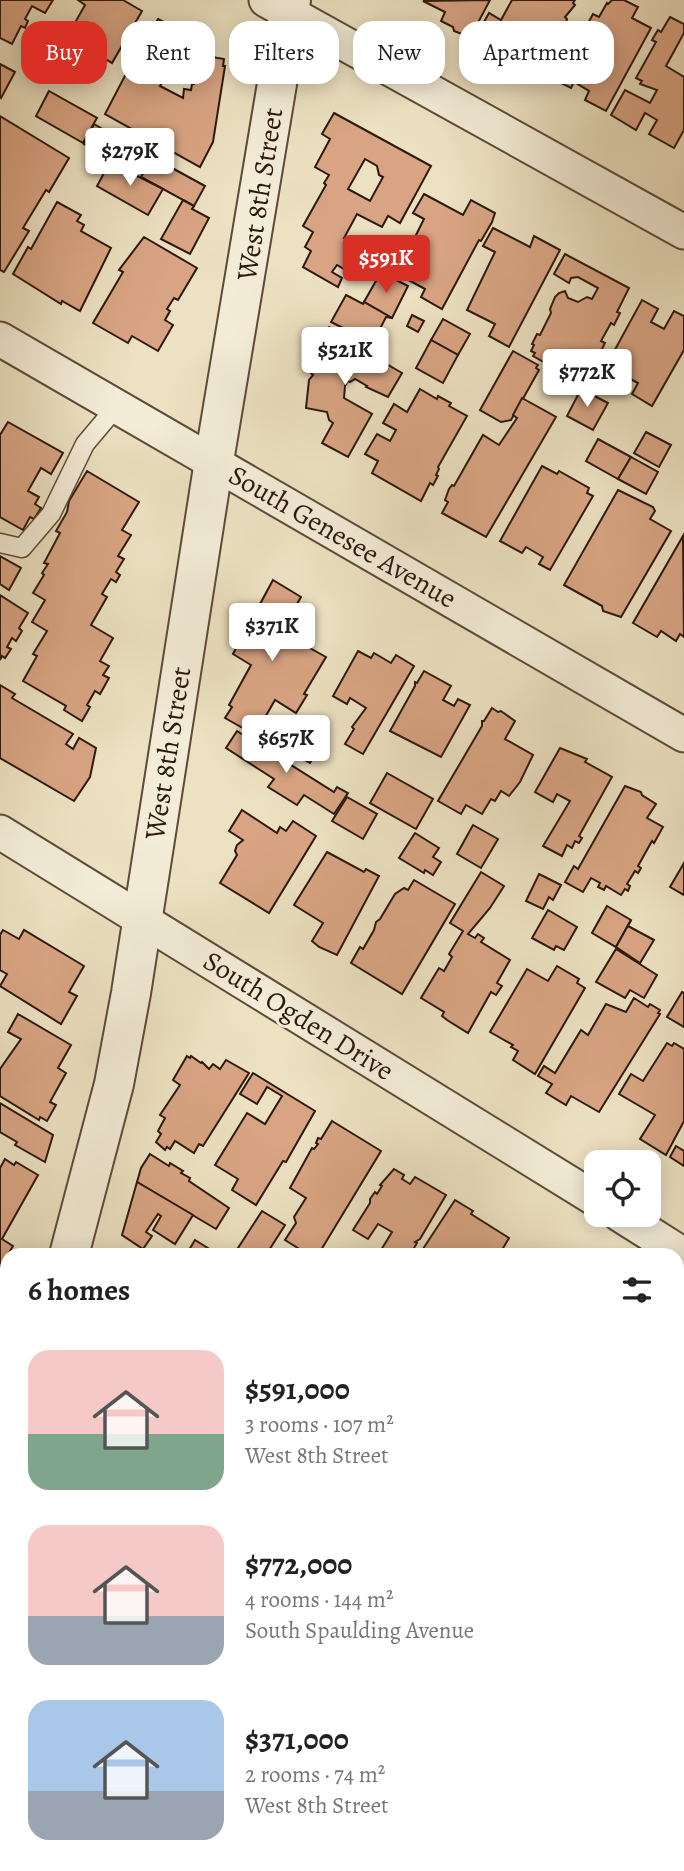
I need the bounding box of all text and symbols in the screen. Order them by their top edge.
chip: Buy [21,21,107,84]
chip: Rent [121,21,215,84]
chip: Filters [229,21,339,84]
chip: New [353,21,445,84]
chip: Apartment [459,21,614,84]
street label: West 8th Street [227,105,292,284]
pin: $279K [81,128,179,188]
text: $279K [101,135,159,166]
pin: $591K [337,236,435,295]
text: $591K [359,242,413,273]
pin: $521K [296,328,394,387]
text: $521K [318,334,373,365]
pin: $772K [538,350,636,409]
text: $772K [559,356,615,387]
street label: South Genesee Avenue [222,456,463,618]
pin: $371K [223,604,321,663]
text: $371K [245,610,299,641]
street label: West 8th Street [135,664,200,843]
pin: $657K [237,716,335,775]
text: $657K [258,722,314,753]
street label: South Ogden Drive [196,942,401,1090]
map controls [584,1150,661,1227]
button: locate [584,1150,661,1227]
text: 6 homes [28,1270,130,1310]
icon: filters [618,1271,656,1309]
text: $591,000 [245,1369,350,1409]
icon: home [84,1378,168,1462]
text: 3 rooms · 107 m² [245,1409,394,1440]
text: West 8th Street [245,1440,389,1471]
text: $772,000 [245,1544,352,1584]
icon: home [84,1553,168,1637]
text: 4 rooms · 144 m² [245,1584,393,1615]
text: South Spaulding Avenue [245,1615,474,1646]
text: $371,000 [245,1719,349,1759]
icon: home [84,1728,168,1812]
text: 2 rooms · 74 m² [245,1759,385,1790]
text: West 8th Street [245,1790,389,1821]

